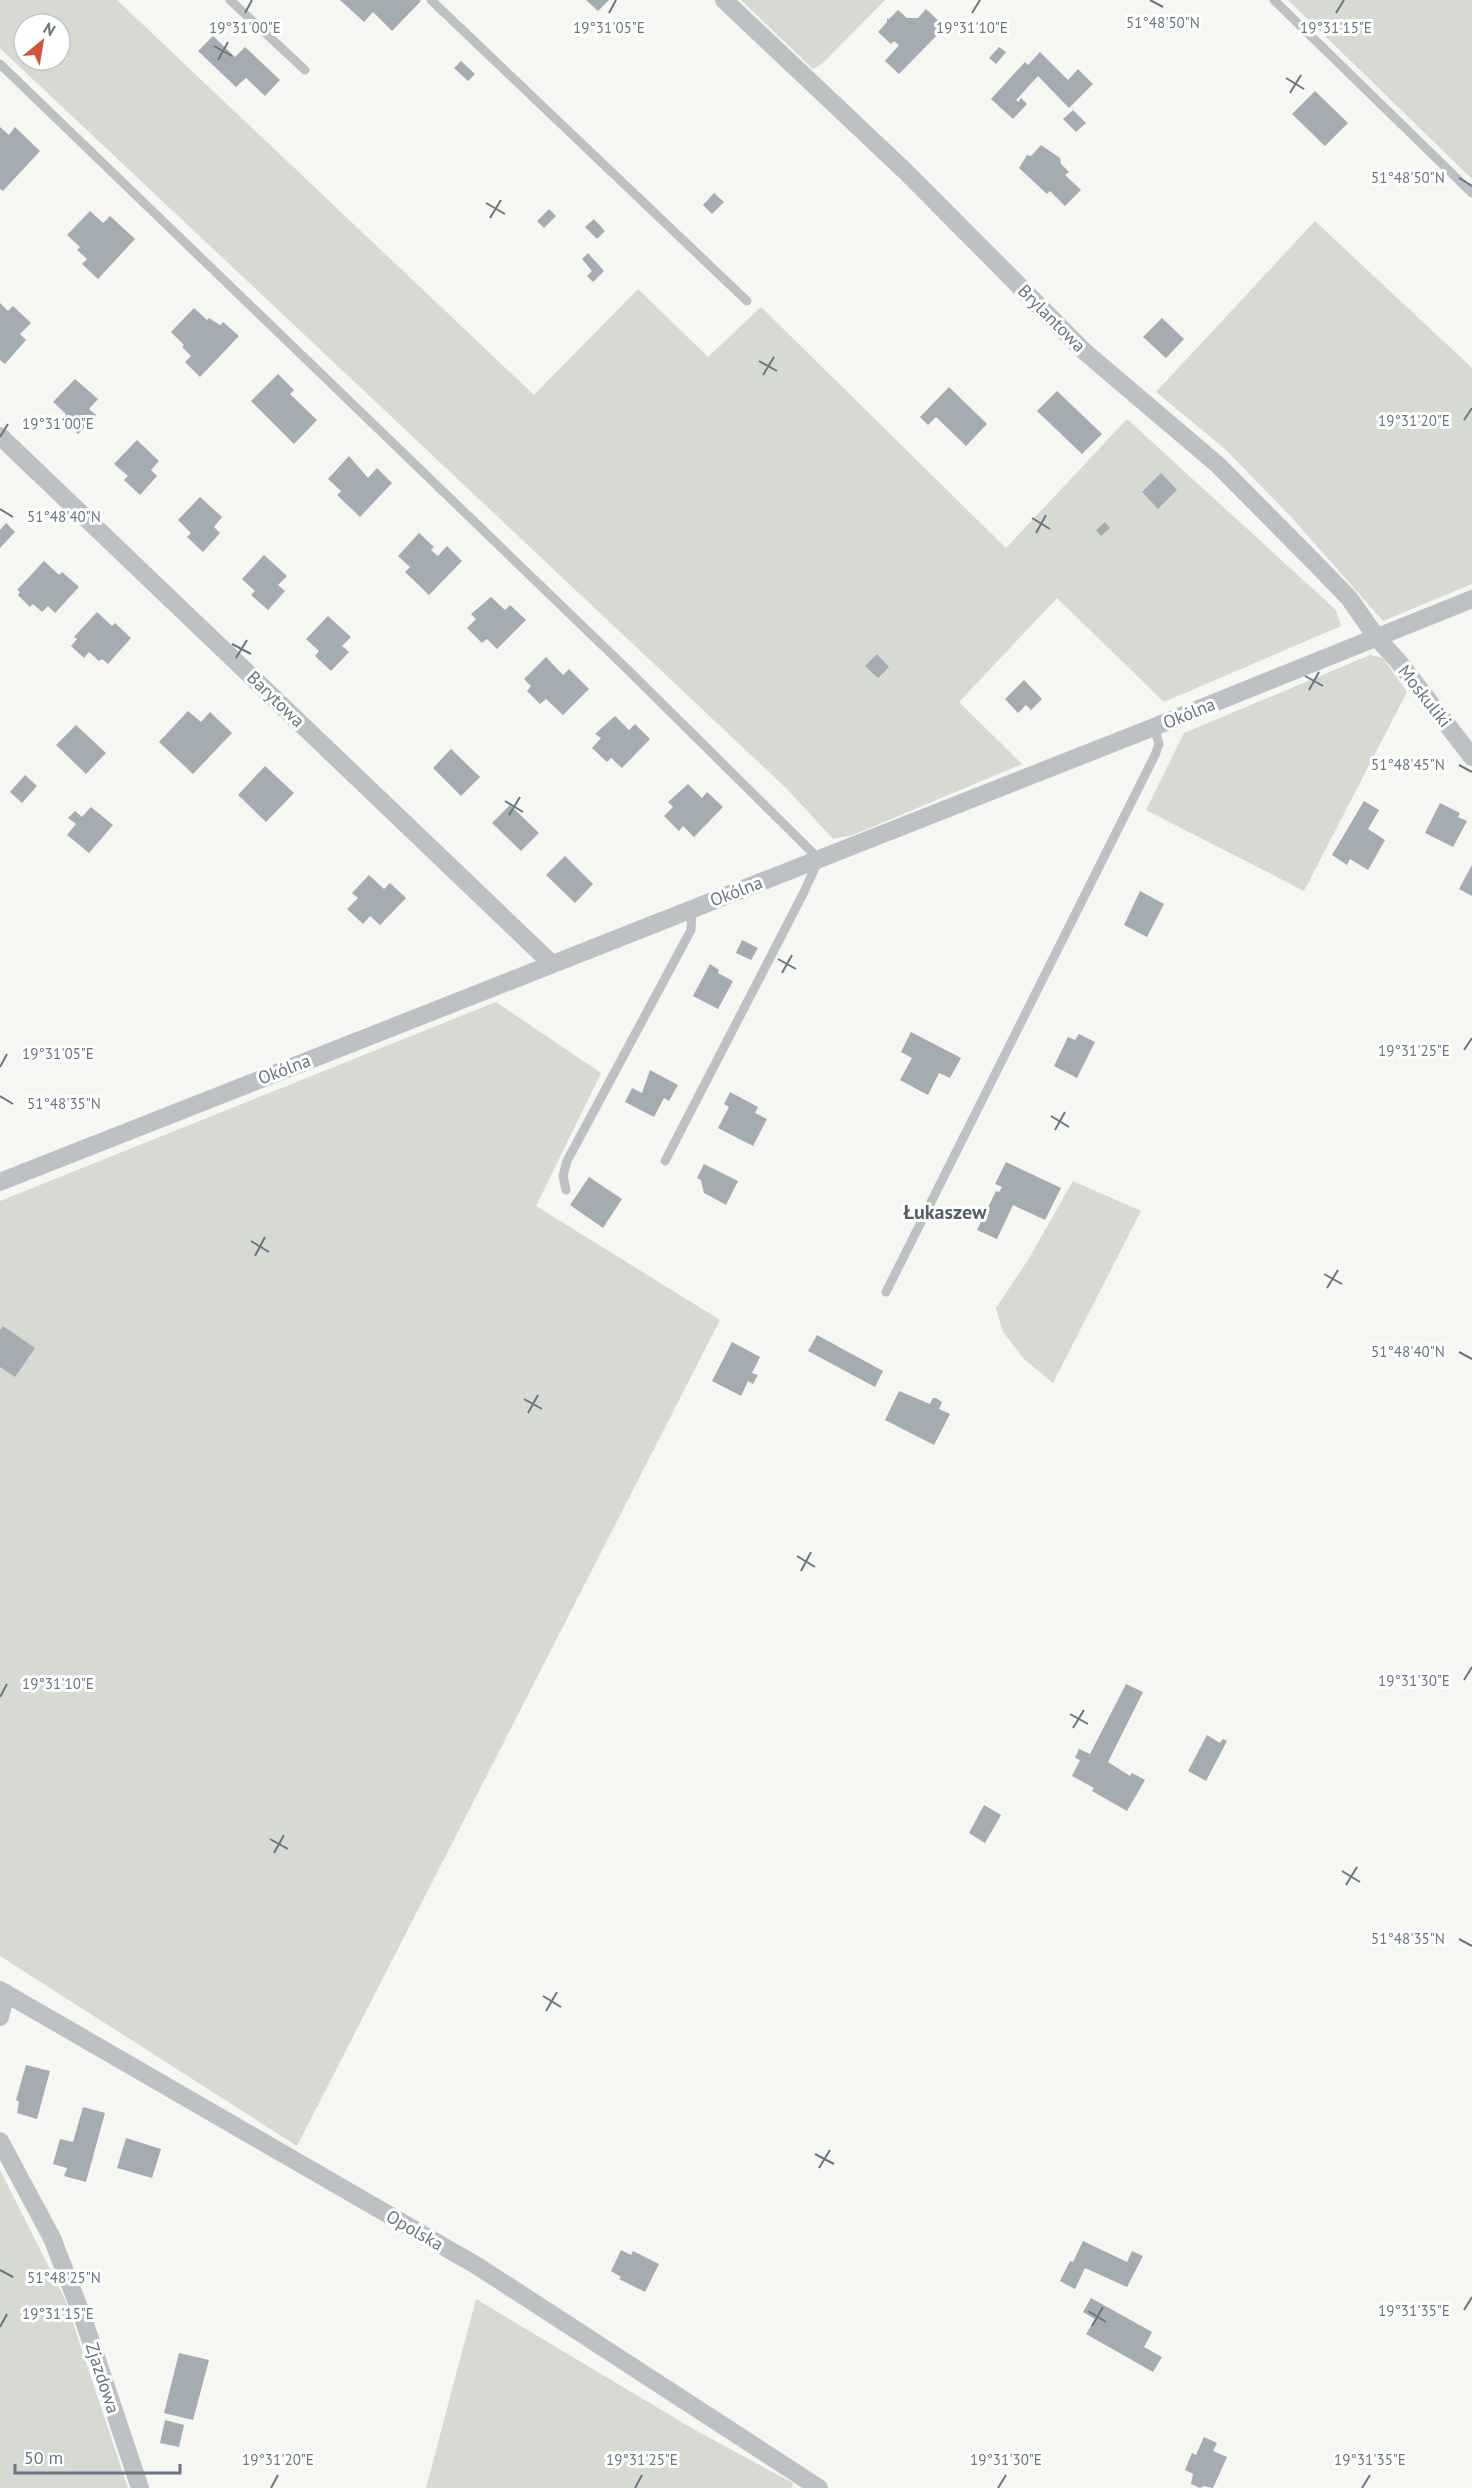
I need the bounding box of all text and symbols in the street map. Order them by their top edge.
north arrow [12,12,72,72]
text: 51°48'50"N [1126,13,1200,32]
text: N [40,18,59,40]
text: 19°31'00"E [209,18,281,37]
text: 19°31'05"E [573,18,645,37]
text: 19°31'10"E [936,18,1008,37]
text: 19°31'15"E [1300,18,1372,37]
text: 51°48'50"N [1371,168,1445,187]
street label: Brylantowa [1013,279,1091,357]
text: 19°31'20"E [1378,411,1450,430]
text: 19°31'00"E [22,414,94,433]
text: 51°48'40"N [27,507,101,526]
street label: Moskuliki [1393,660,1457,732]
street label: Barytowa [242,666,310,732]
street label: Okólna [1159,692,1219,734]
text: 51°48'45"N [1371,755,1445,774]
street label: Okólna [706,871,766,911]
text: 19°31'25"E [1378,1041,1450,1060]
text: 19°31'05"E [22,1044,94,1063]
street label: Okólna [254,1049,314,1089]
text: 51°48'35"N [27,1094,101,1113]
district label: Łukaszew [904,1199,987,1225]
text: 51°48'40"N [1371,1342,1445,1361]
text: 19°31'30"E [1378,1671,1450,1690]
text: 19°31'10"E [22,1674,94,1693]
text: 51°48'35"N [1371,1929,1445,1948]
street label: Opolska [382,2205,448,2255]
text: 51°48'25"N [27,2268,101,2287]
text: 19°31'35"E [1378,2301,1450,2320]
text: 19°31'15"E [22,2304,94,2323]
street label: Zjazdowa [81,2340,125,2416]
scale bar [15,2437,180,2475]
text: 50 m [24,2446,63,2469]
text: 19°31'20"E [242,2450,314,2469]
text: 19°31'25"E [606,2450,678,2469]
text: 19°31'30"E [970,2450,1042,2469]
text: 19°31'35"E [1334,2450,1406,2469]

